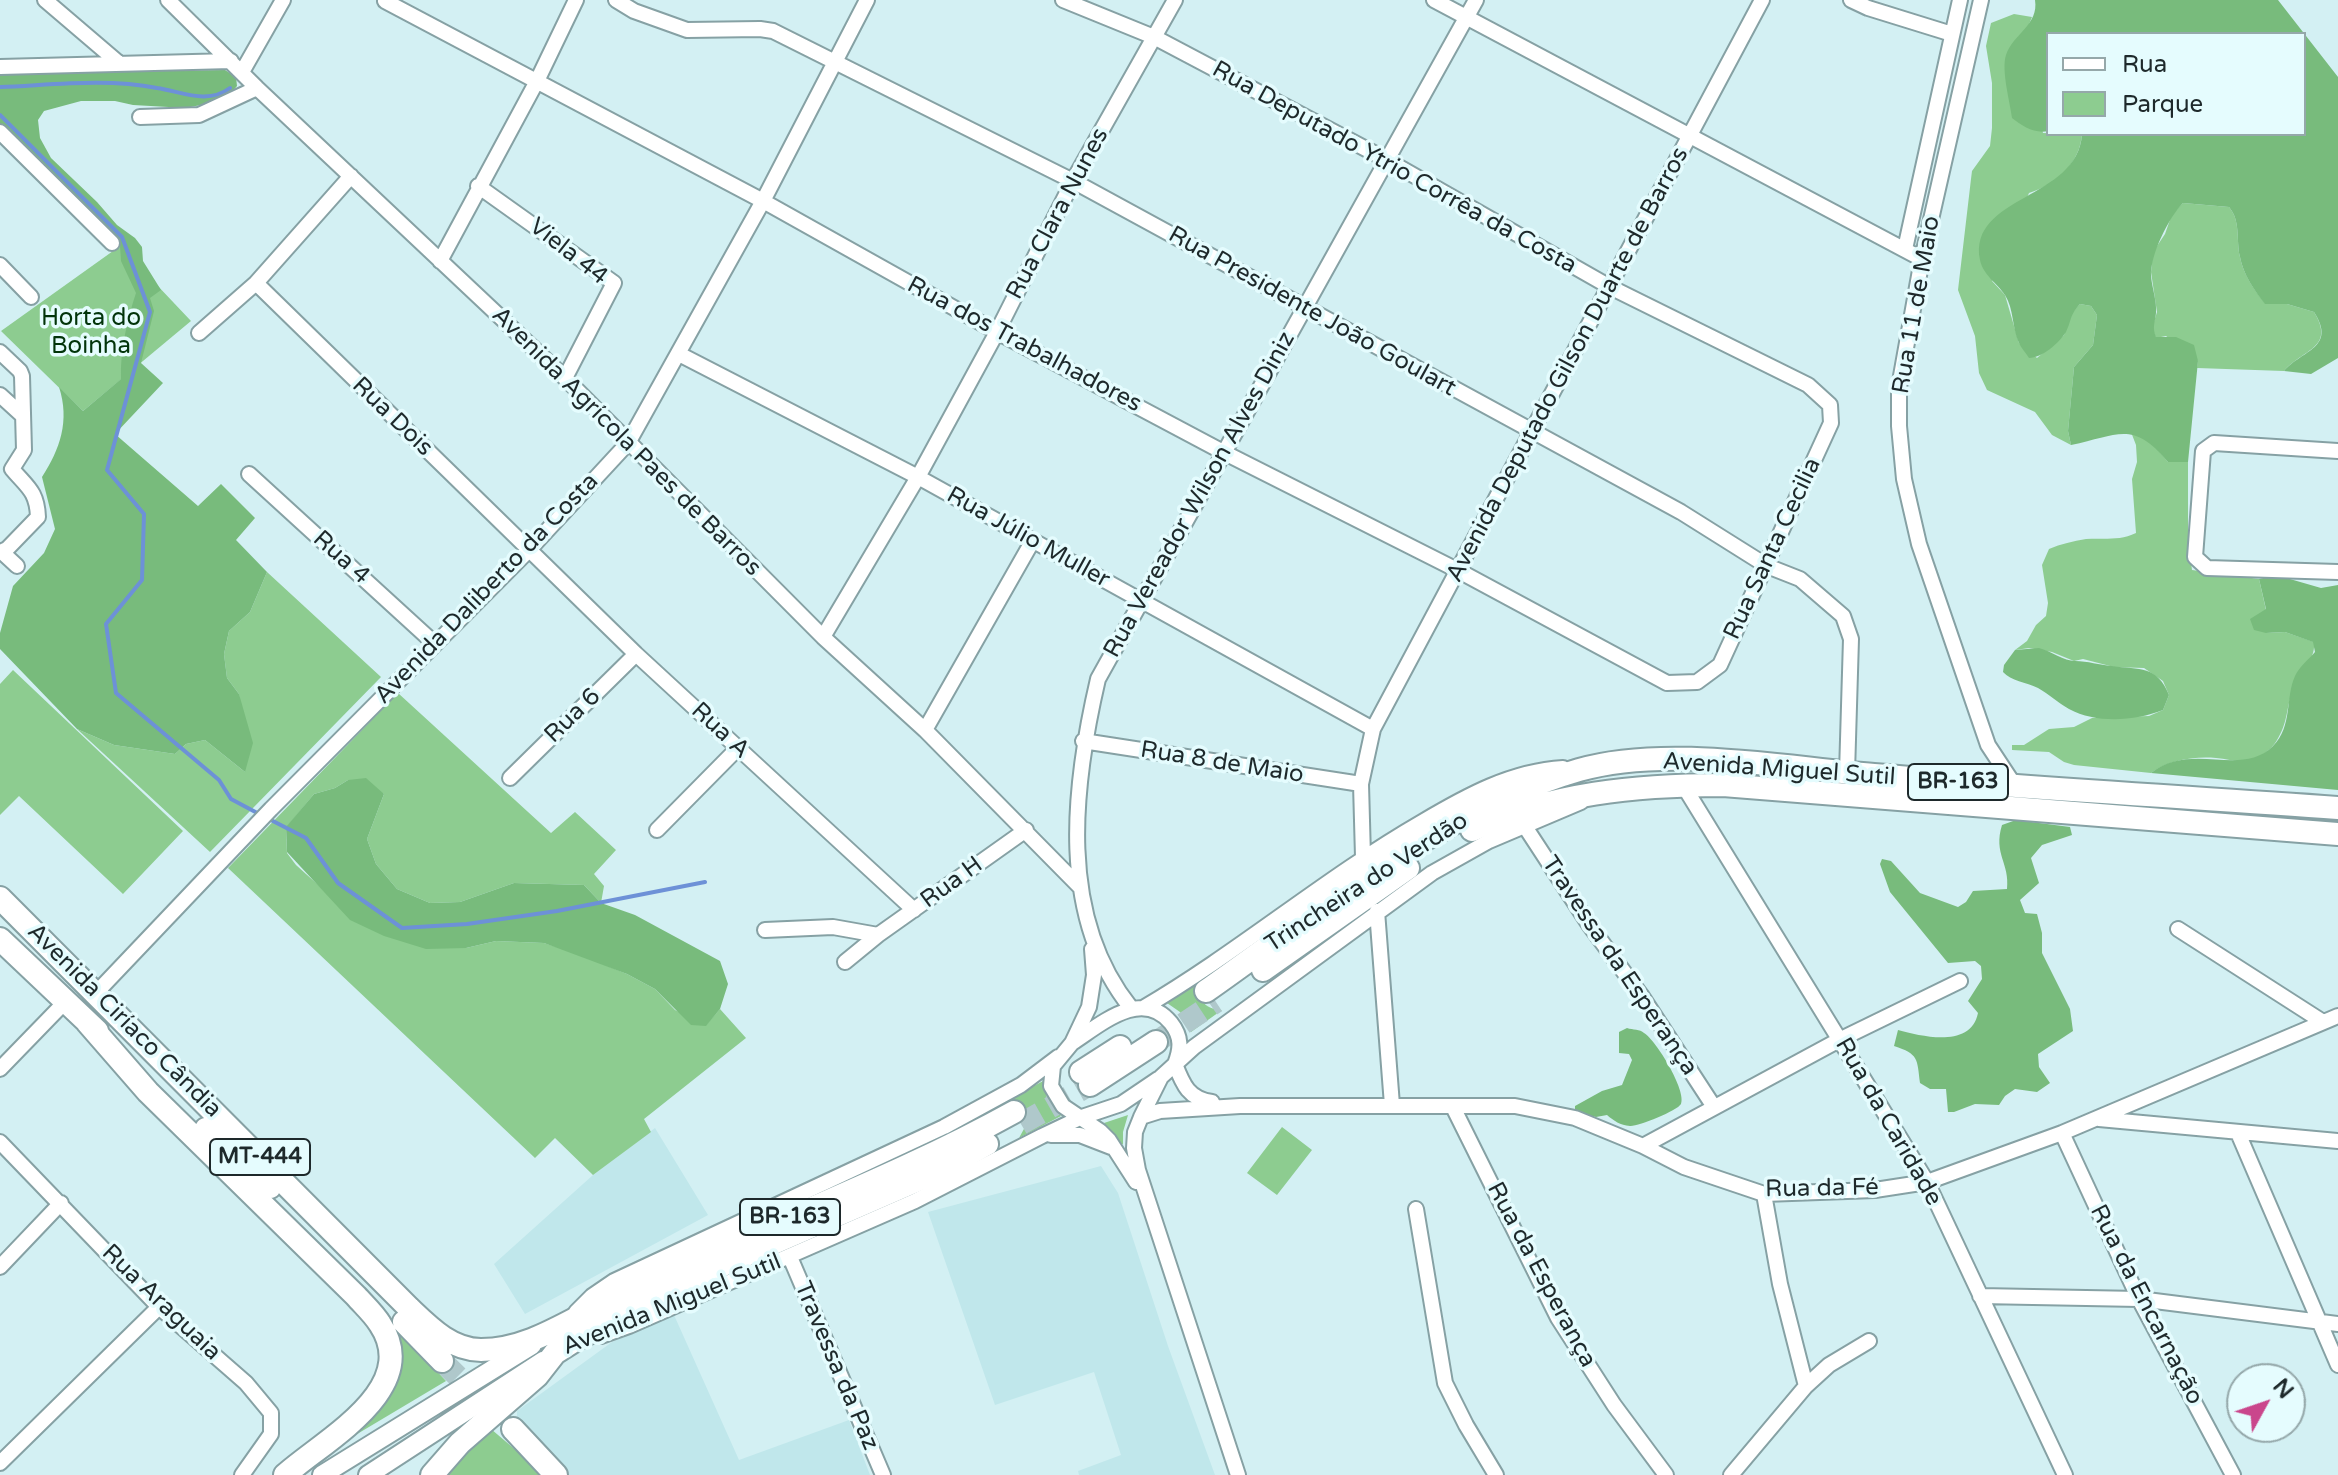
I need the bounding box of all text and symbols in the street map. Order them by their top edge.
legend [2046,32,2306,136]
text: Rua [2122,50,2167,79]
street label: Rua Deputado Ytrio Corrêa da Costa [1207,55,1581,281]
text: Parque [2122,90,2203,119]
street label: Rua Clara Nunes [1001,123,1115,305]
street label: Avenida Deputado Gilson Duarte de Barros [1441,143,1695,587]
street label: Viela 44 [523,212,613,292]
street label: Rua 11 de Maio [1887,214,1947,396]
street label: Rua Presidente João Goulart [1163,221,1461,403]
street label: Rua dos Trabalhadores [902,271,1146,419]
street label: Avenida Agrícola Paes de Barros [485,301,767,583]
park label: Horta do Boinha [41,305,141,361]
street label: Rua Vereador Wilson Alves Diniz [1098,327,1302,663]
street label: Rua Dois [346,372,438,462]
street label: Rua Santa Cecilia [1718,454,1828,644]
street label: Avenida Daliberto da Costa [369,468,605,710]
street label: Rua Júlio Muller [941,481,1115,595]
street label: Rua 4 [307,525,375,591]
street label: Rua 6 [539,683,607,749]
street label: Rua A [685,697,755,765]
street label: Rua 8 de Maio [1138,736,1306,790]
street label: Avenida Miguel Sutil [1662,747,1896,793]
road number: BR-163 [1908,764,2008,800]
street label: Trincheira do Verdão [1260,807,1474,959]
street label: Rua H [915,851,989,915]
street label: Travessa da Esperança [1535,851,1703,1081]
street label: Avenida Ciríaco Cândia [21,918,227,1124]
street label: Rua da Caridade [1828,1033,1948,1211]
road number: MT-444 [210,1139,310,1175]
street label: Rua da Fé [1765,1174,1879,1204]
street label: Rua da Esperança [1480,1178,1602,1372]
road number: BR-163 [740,1199,840,1235]
street label: Rua da Encarnação [2083,1200,2209,1410]
street label: Rua Araguaia [95,1239,227,1367]
street label: Avenida Miguel Sutil [558,1248,786,1362]
street label: Travessa da Paz [788,1277,884,1455]
north arrow [2226,1363,2306,1443]
text: N [2267,1374,2298,1404]

